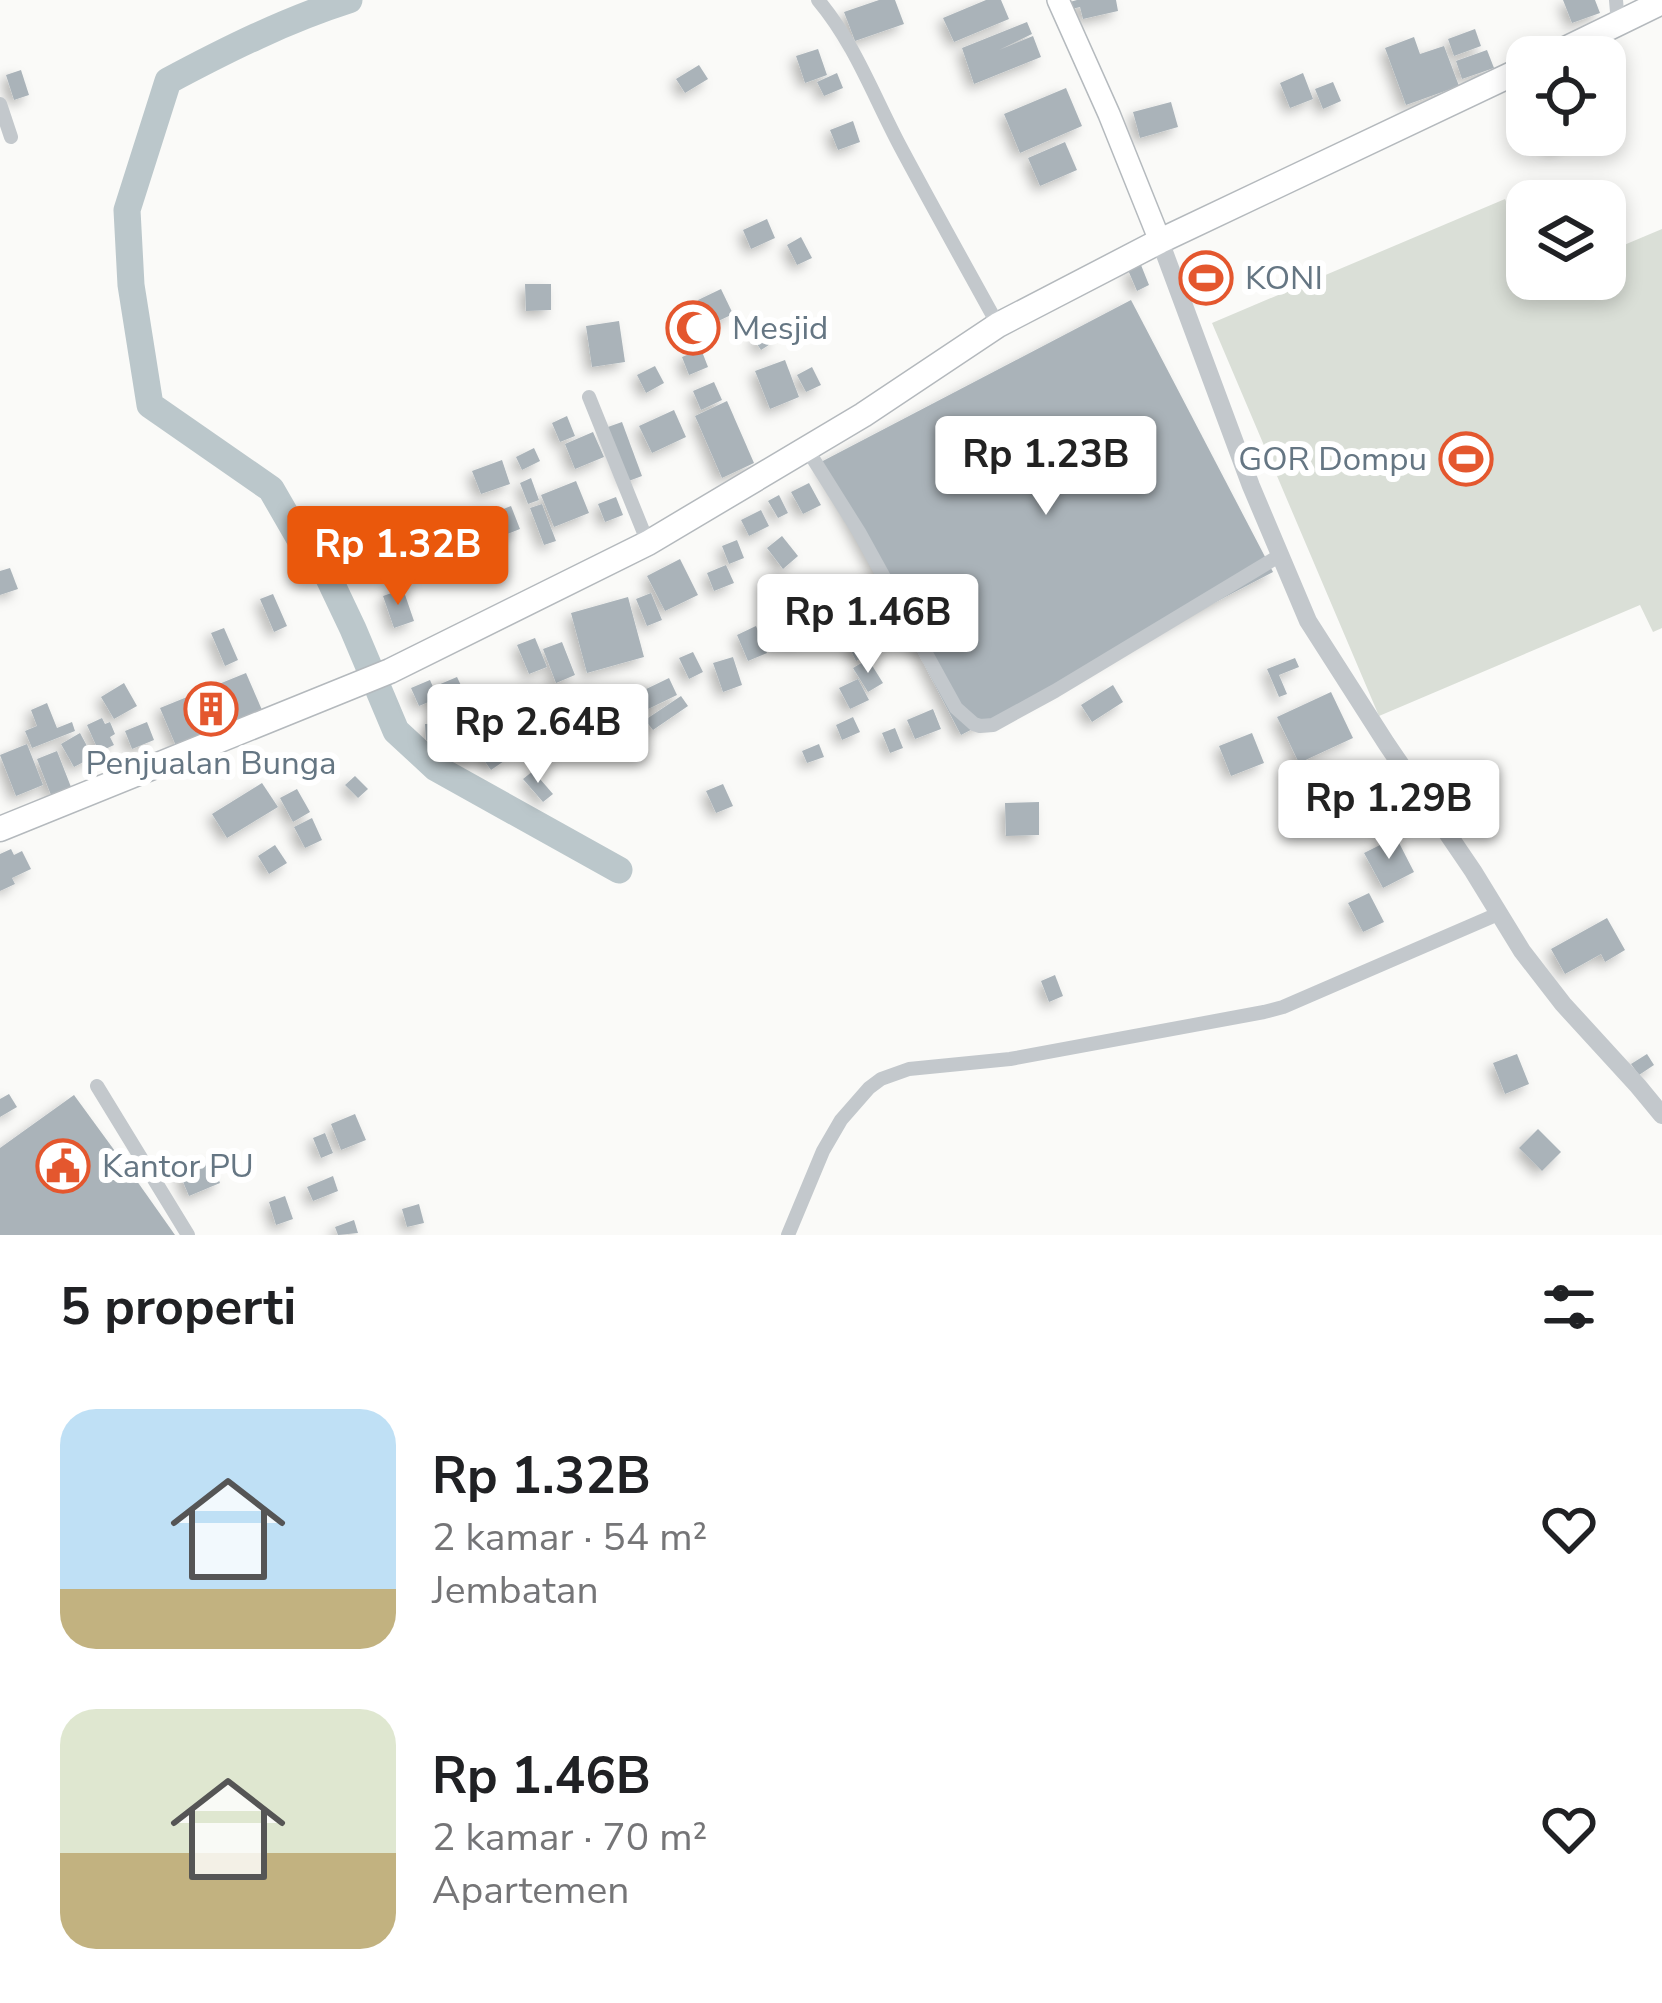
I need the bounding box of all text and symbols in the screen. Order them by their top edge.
map controls [1506,36,1626,300]
button: locate [1506,36,1626,156]
button: layers [1506,180,1626,300]
sports icon: KONI [1178,250,1234,306]
place label: KONI [1245,256,1323,301]
mosque icon: Mesjid [665,300,721,356]
place label: Mesjid [732,306,828,351]
pin: Rp 1.23B [922,416,1170,518]
text: Rp 1.23B [962,428,1130,481]
sports icon: GOR Dompu [1438,431,1494,487]
place label: GOR Dompu [1238,437,1427,482]
pin: Rp 1.32B [274,506,522,608]
text: Rp 1.32B [314,518,482,571]
pin: Rp 1.46B [744,574,992,676]
text: Rp 1.46B [784,586,952,639]
building icon: Penjualan Bunga [183,681,239,737]
pin: Rp 2.64B [414,684,662,786]
text: Rp 2.64B [454,696,622,749]
place label: Penjualan Bunga [85,741,337,786]
pin: Rp 1.29B [1265,760,1513,862]
text: Rp 1.29B [1305,772,1473,825]
public building icon: Kantor PU [35,1138,91,1194]
place label: Kantor PU [102,1144,254,1189]
text: 5 properti [60,1272,296,1342]
icon: filters [1536,1274,1602,1340]
text: Rp 1.32B [432,1441,651,1511]
icon: home [156,1457,300,1601]
icon: heart [1536,1496,1602,1562]
text: 2 kamar · 54 m² [432,1511,707,1564]
text: Jembatan [432,1564,599,1617]
text: Rp 1.46B [432,1741,651,1811]
icon: home [156,1757,300,1901]
icon: heart [1536,1796,1602,1862]
text: 2 kamar · 70 m² [432,1811,707,1864]
text: Apartemen [432,1864,629,1917]

